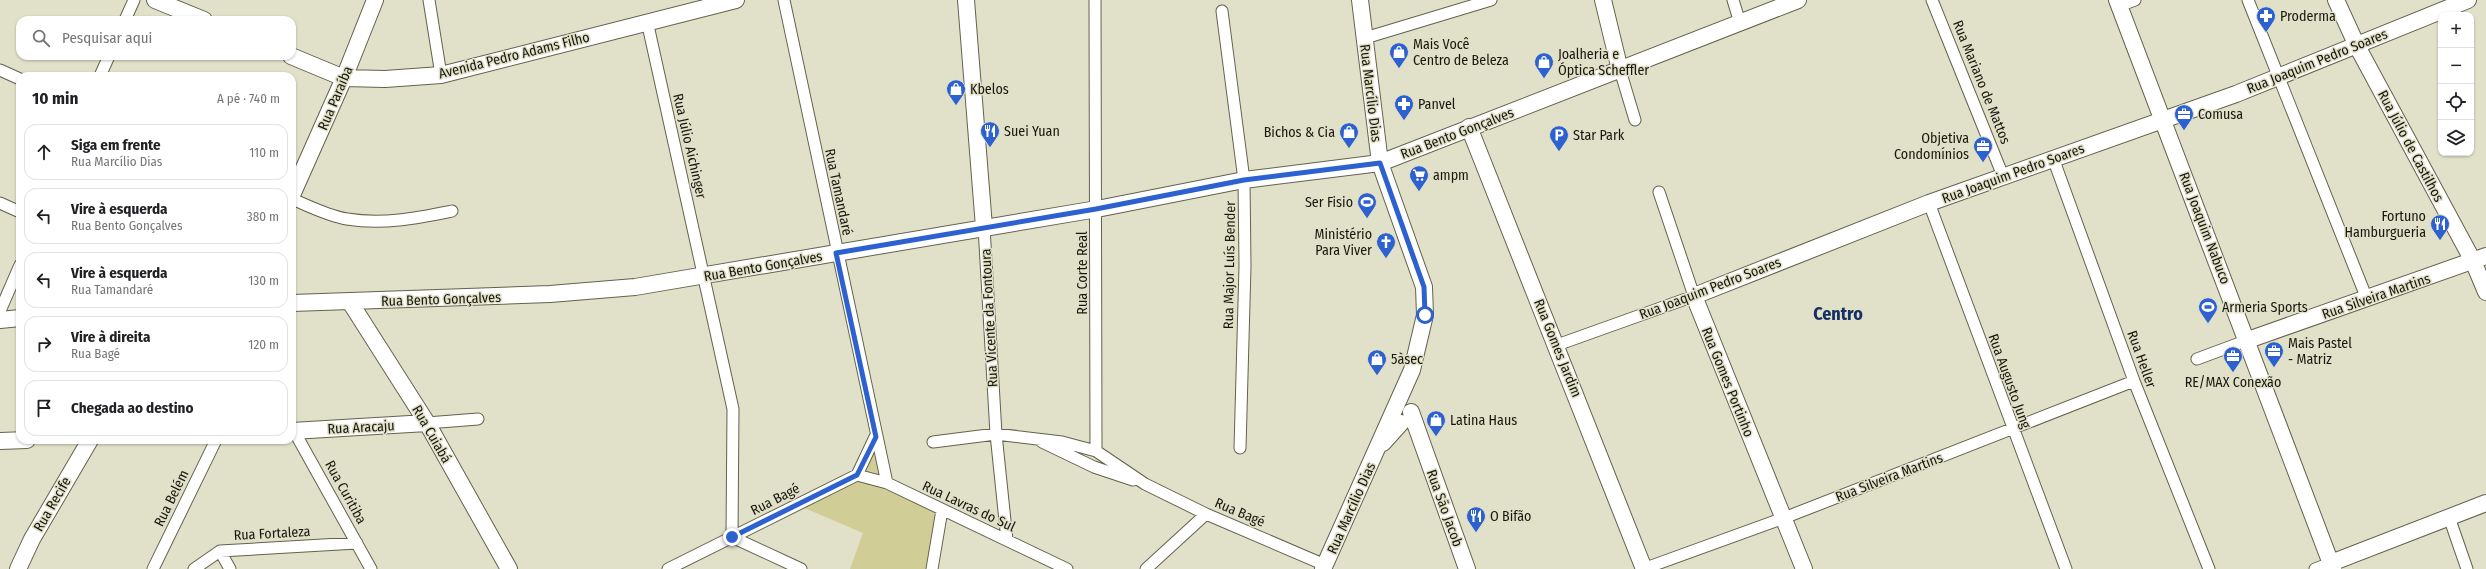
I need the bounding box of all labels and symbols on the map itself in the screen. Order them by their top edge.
pharmacy icon: Proderma [2255,5,2277,33]
place label: Proderma [2280,8,2336,25]
street label: Rua Mariano de Mattos [1949,18,2014,147]
street label: Rua Joaquim Pedro Soares [2244,25,2390,98]
street label: Avenida Pedro Adams Filho [437,29,591,82]
place label: Mais Você Centro de Beleza [1413,36,1509,69]
shop icon: Mais Você Centro de Beleza [1388,41,1410,69]
street label: Rua Marcílio Dias [1356,43,1385,143]
place label: Joalheria e Óptica Scheffler [1558,46,1649,79]
shop icon: Joalheria e Óptica Scheffler [1533,51,1555,79]
street label: Rua Paraíba [314,64,357,133]
shop icon: Kbelos [945,78,967,106]
place label: Kbelos [970,81,1009,98]
street label: Rua Júlio de Castilhos [2374,87,2447,205]
street label: Rua Júlio Aichinger [669,92,710,200]
pharmacy icon: Panvel [1393,93,1415,121]
place label: Panvel [1418,96,1456,113]
office icon: Comusa [2173,103,2195,131]
street label: Rua Bento Gonçalves [1398,104,1516,163]
place label: Comusa [2198,106,2243,123]
restaurant icon: Suei Yuan [979,120,1001,148]
shop icon: Bichos & Cia [1338,121,1360,149]
place label: Suei Yuan [1004,123,1060,140]
place label: Bichos & Cia [1264,124,1335,141]
parking icon: Star Park [1548,124,1570,152]
place label: Star Park [1573,127,1625,144]
place label: Objetiva Condomínios [1894,130,1969,163]
office icon: Objetiva Condomínios [1972,135,1994,163]
street label: Rua Joaquim Pedro Soares [1940,140,2087,207]
street label: Rua Tamandaré [821,147,856,237]
supermarket icon: ampm [1408,164,1430,192]
place label: ampm [1433,167,1469,184]
street label: Rua Joaquim Nabuco [2175,170,2234,287]
sports icon: Ser Fisio [1356,191,1378,219]
place label: Ser Fisio [1305,194,1353,211]
street label: Rua Major Luís Bender [1220,201,1239,329]
place label: Fortuno Hamburgueria [2344,208,2426,241]
restaurant icon: Fortuno Hamburgueria [2429,213,2451,241]
place label: Ministério Para Viver [1315,226,1372,259]
street label: Rua Corte Real [1074,231,1091,315]
church icon: Ministério Para Viver [1375,231,1397,259]
street label: Rua Bento Gonçalves [702,248,824,285]
street label: Rua Vicente da Fontoura [977,248,1002,388]
street label: Rua Joaquim Pedro Soares [1637,254,1783,323]
street label: Rua Silveira Martins [2320,270,2433,323]
street label: Rua Bento Gonçalves [381,289,501,310]
sports icon: Armeria Sports [2197,296,2219,324]
street label: Rua Gomes Jardim [1530,297,1585,400]
place label: Armeria Sports [2222,299,2308,316]
district label: Centro [1813,303,1863,325]
route start [1416,306,1434,324]
street label: Rua Gomes Portinho [1698,325,1757,440]
street label: Rua Heller [2123,328,2160,390]
street label: Rua Augusto Jung [1985,331,2035,431]
place label: Mais Pastel - Matriz [2288,335,2352,368]
office icon: Mais Pastel - Matriz [2263,340,2285,368]
office icon: RE/MAX Conexão [2222,345,2244,373]
shop icon: 5àsec [1366,348,1388,376]
place label: 5àsec [1391,351,1423,368]
place label: RE/MAX Conexão [2185,374,2281,391]
street label: Rua Cuiabá [408,402,455,466]
shop icon: Latina Haus [1425,409,1447,437]
place label: Latina Haus [1450,412,1517,429]
street label: Rua Aracaju [327,417,395,438]
street label: Rua Silveira Martins [1833,449,1945,506]
street label: Rua Curitiba [321,458,370,527]
street label: Rua Marcílio Dias [1324,460,1379,557]
street label: Rua Belém [150,467,192,529]
street label: Rua São Jacob [1423,467,1466,549]
street label: Rua Recife [30,474,75,534]
street label: Rua Lavras do Sul [920,477,1018,536]
street label: Rua Bagé [748,480,803,519]
street label: Rua Bagé [1212,494,1267,531]
restaurant icon: O Bifão [1465,505,1487,533]
place label: O Bifão [1490,508,1531,525]
street label: Rua Fortaleza [233,523,311,544]
route end [723,528,741,546]

